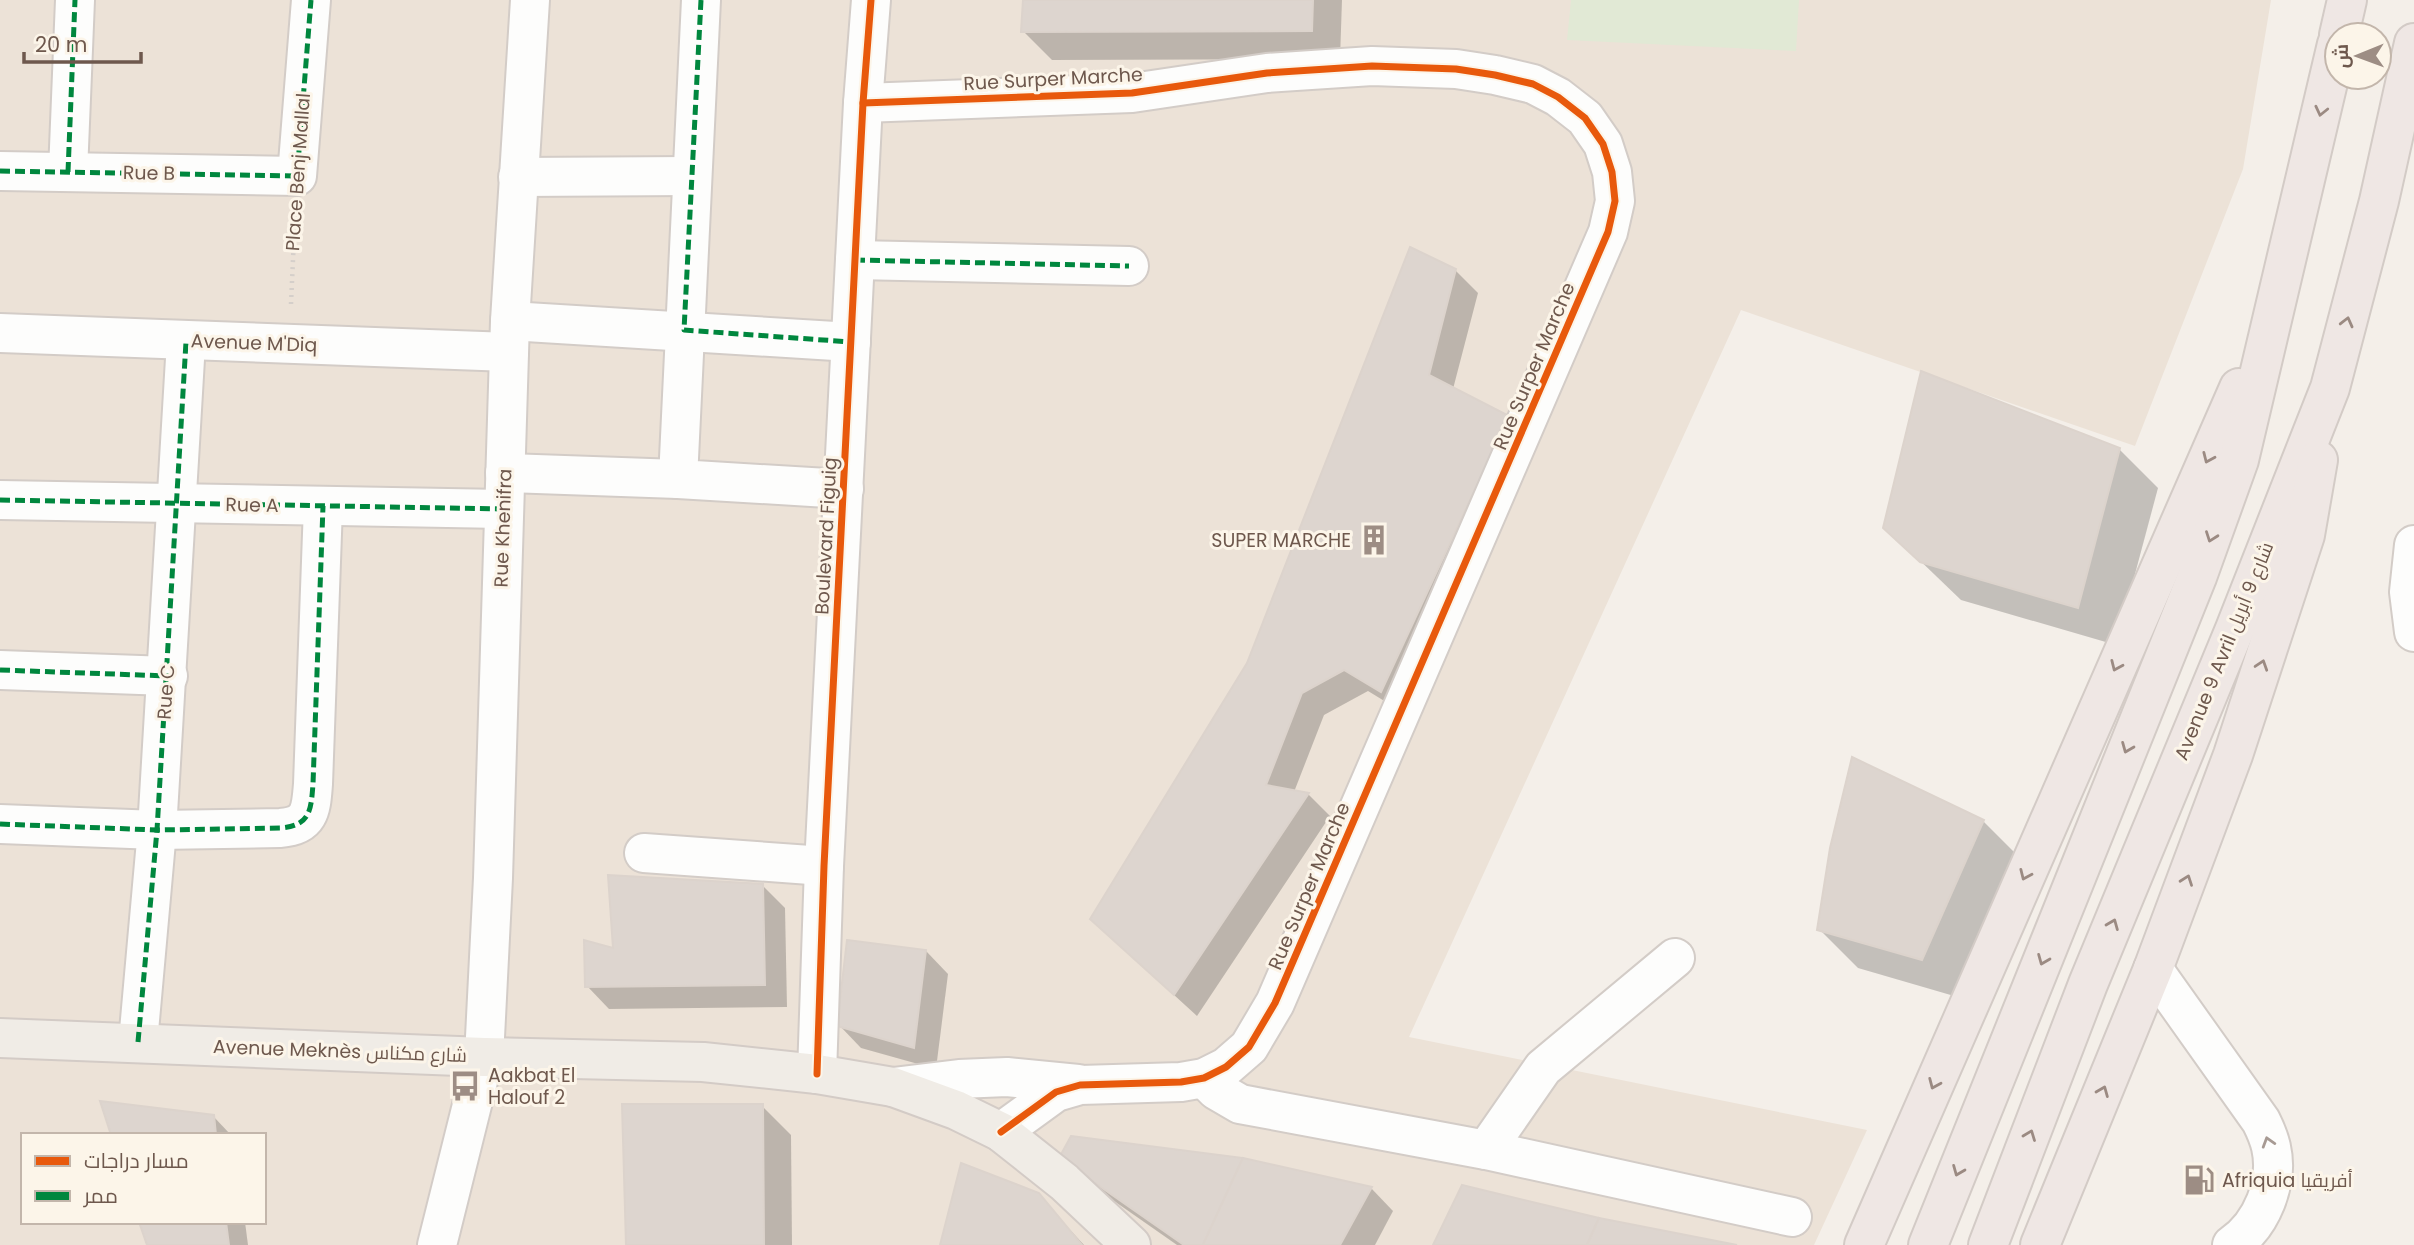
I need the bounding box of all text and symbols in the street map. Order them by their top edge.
scale bar [24,21,142,65]
north arrow [2323,21,2393,91]
text: 20 m [35,30,88,59]
text: ش [2328,44,2355,69]
street label: Rue Surper Marche [963,61,1143,97]
street label: Place Benj Mallal [279,92,317,252]
one-way arrow [2315,104,2330,116]
street label: Rue B [123,159,175,187]
street label: Rue Surper Marche [1487,278,1581,454]
one-way arrow [2339,316,2354,328]
street label: Avenue M'Diq [190,327,318,359]
one-way arrow [2202,451,2216,464]
street label: Boulevard Figuig [808,457,844,615]
street label: Rue Khenifra [487,468,519,588]
street label: Rue A [225,491,279,519]
building icon: SUPER MARCHE [1357,523,1391,557]
place label: SUPER MARCHE [1211,527,1351,554]
one-way arrow [2206,530,2220,542]
street label: Avenue 9 Avril شارع 9 أبريل [2168,538,2280,764]
one-way arrow [2110,659,2124,672]
one-way arrow [2254,660,2269,672]
street label: Rue C [151,664,181,720]
one-way arrow [2122,742,2136,754]
street label: Rue Surper Marche [1262,798,1356,974]
one-way arrow [2019,868,2033,880]
one-way arrow [2178,874,2192,886]
one-way arrow [2105,918,2119,931]
one-way arrow [2037,953,2051,965]
street label: Avenue Meknès شارع مكناس [213,1033,467,1069]
place label: Aakbat El Halouf 2 [488,1062,576,1111]
bus stop icon: Aakbat El Halouf 2 [448,1069,482,1103]
one-way arrow [1928,1076,1942,1089]
one-way arrow [2095,1086,2109,1099]
one-way arrow [2022,1130,2036,1142]
legend [21,1133,266,1224]
one-way arrow [2262,1136,2277,1148]
text: مسار دراجات [84,1146,189,1175]
fuel station icon: Afriquia أفريقيا [2182,1163,2216,1197]
one-way arrow [1953,1164,1967,1176]
place label: Afriquia أفريقيا [2222,1167,2353,1194]
text: ممر [83,1181,118,1210]

